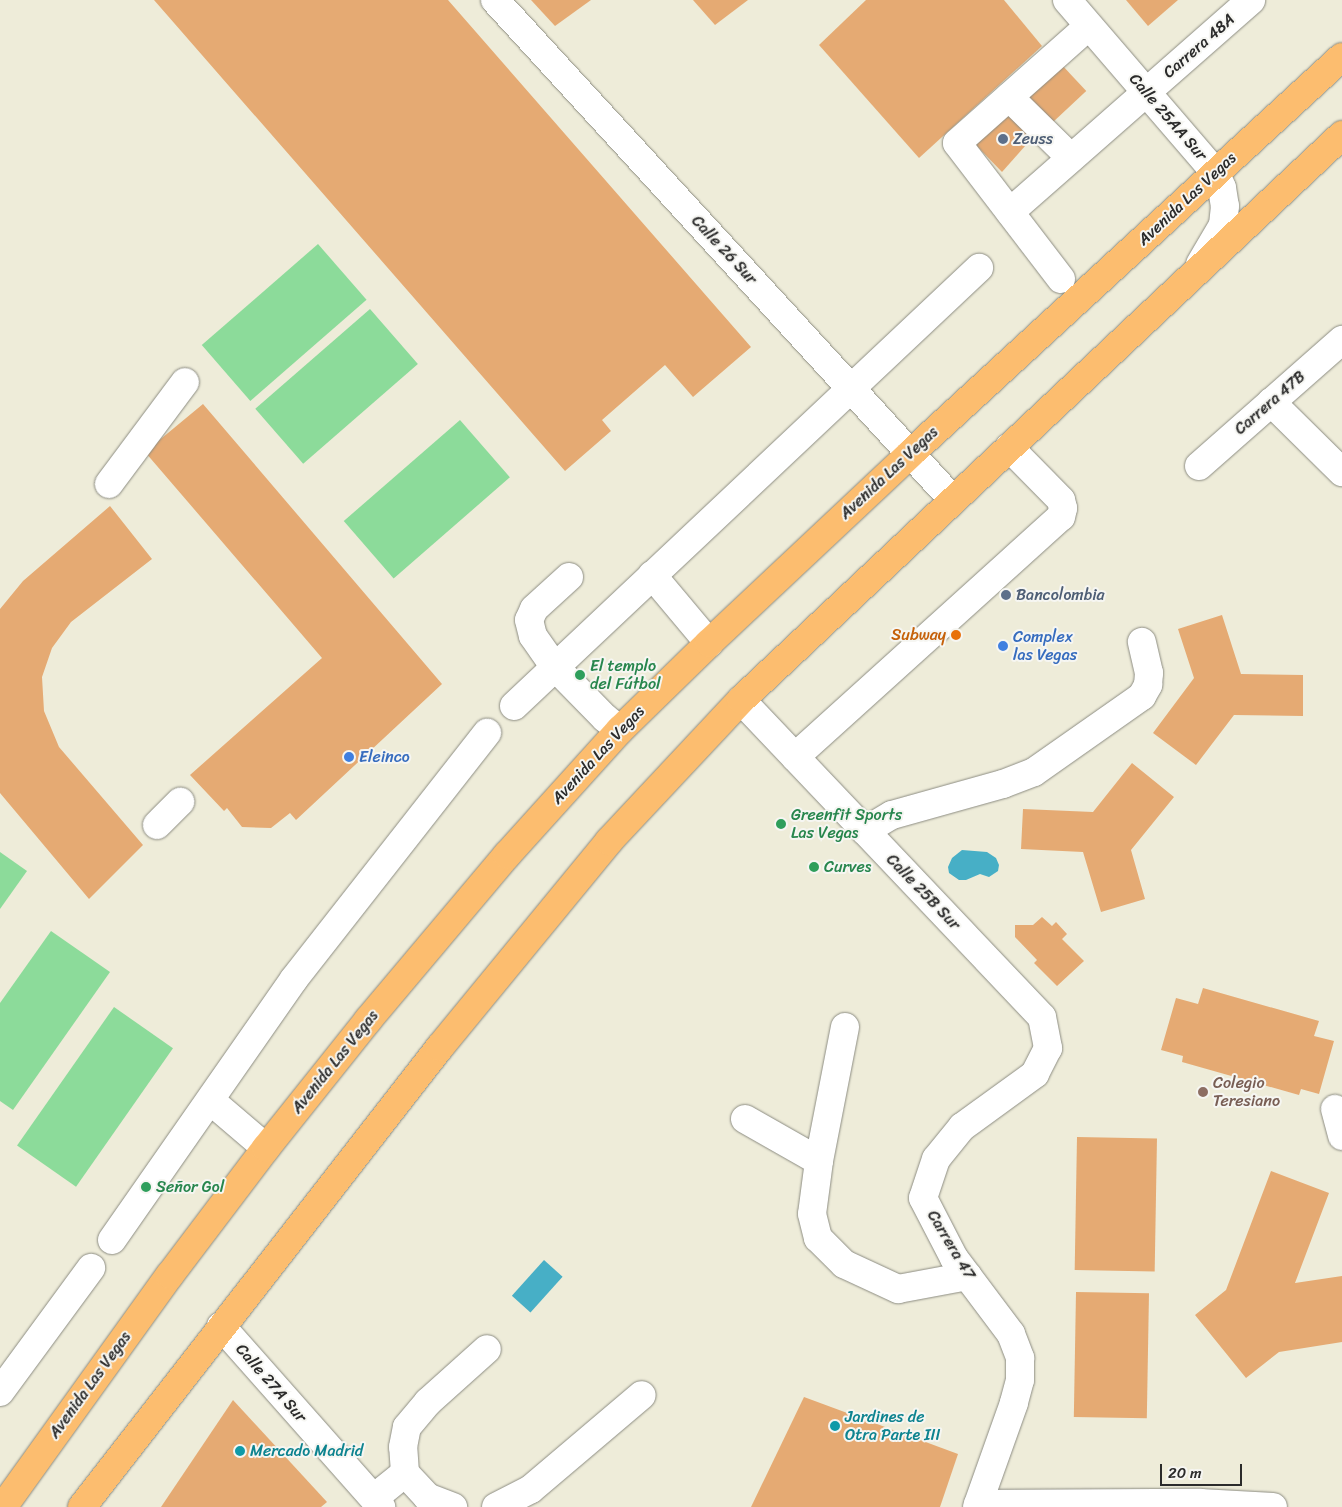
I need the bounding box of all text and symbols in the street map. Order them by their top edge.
street label: Carrera 48A [1159,10,1239,82]
street label: Calle 25AA Sur [1125,70,1211,164]
place label: Zeuss [1013,129,1053,149]
marker: Zeuss [997,133,1009,145]
street label: Avenida Las Vegas [1134,149,1240,249]
street label: Calle 26 Sur [687,212,761,288]
street label: Carrera 47B [1231,367,1309,439]
street label: Avenida Las Vegas [836,423,942,523]
place label: Bancolombia [1016,585,1105,605]
marker: Bancolombia [1000,589,1012,601]
place label: Subway [891,625,946,645]
place label: Complex las Vegas [1013,627,1077,665]
marker: Subway [950,629,962,641]
marker: Complex las Vegas [997,640,1009,652]
place label: El templo del Fútbol [590,656,661,694]
marker: El templo del Fútbol [574,669,586,681]
street label: Avenida Las Vegas [548,702,648,808]
place label: Eleinco [359,747,410,767]
marker: Eleinco [343,751,355,763]
place label: Greenfit Sports Las Vegas [791,805,902,843]
marker: Greenfit Sports Las Vegas [775,818,787,830]
street label: Calle 25B Sur [882,850,964,934]
place label: Curves [824,857,871,877]
marker: Curves [808,861,820,873]
street label: Avenida Las Vegas [288,1007,382,1117]
place label: Colegio Teresiano [1213,1073,1280,1111]
marker: Colegio Teresiano [1197,1086,1209,1098]
place label: Señor Gol [156,1177,224,1197]
marker: Señor Gol [140,1181,152,1193]
street label: Carrera 47 [923,1207,979,1283]
street label: Avenida Las Vegas [45,1328,135,1442]
street label: Calle 27A Sur [232,1340,310,1426]
place label: Jardines de Otra Parte III [845,1407,941,1445]
marker: Jardines de Otra Parte III [829,1420,841,1432]
place label: Mercado Madrid [250,1441,363,1461]
marker: Mercado Madrid [234,1445,246,1457]
scale bar [1162,1454,1244,1486]
text: 20 m [1168,1460,1202,1486]

